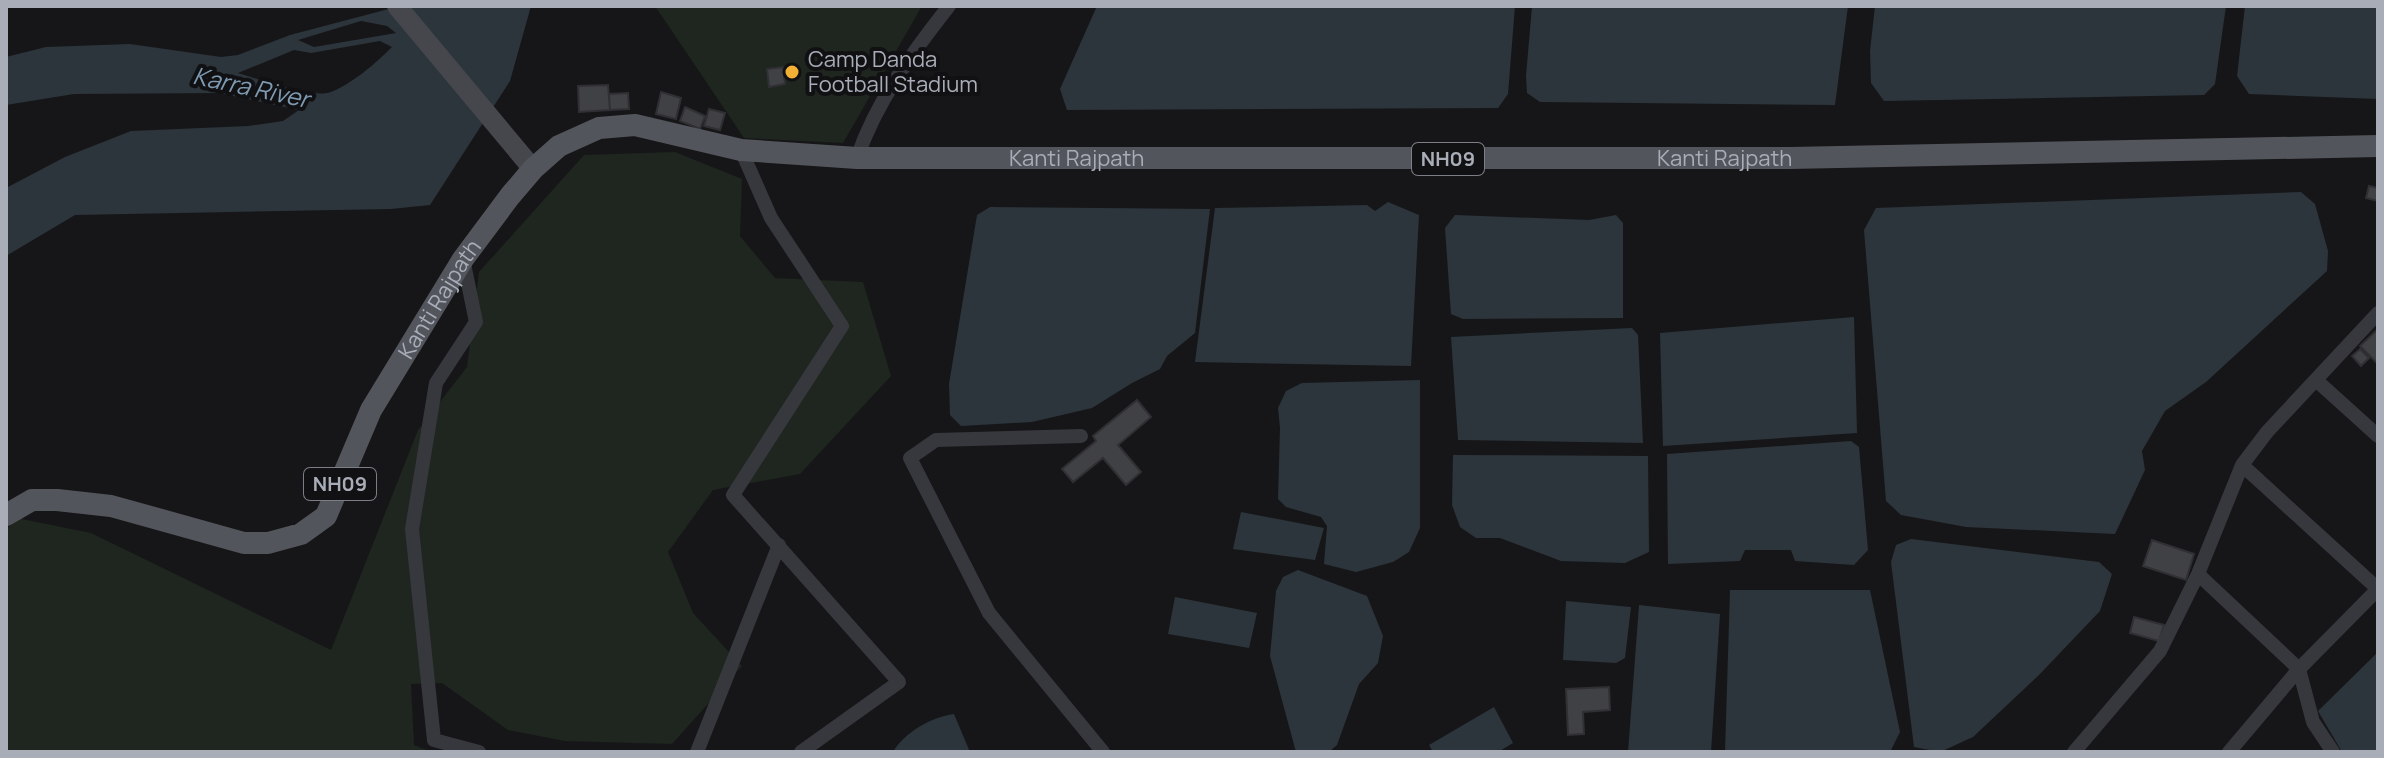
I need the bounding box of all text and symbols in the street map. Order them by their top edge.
place label: Camp Danda Football Stadium [808,44,978,99]
water label: Karra River [190,58,316,116]
marker: Camp Danda Football Stadium [783,63,801,81]
street label: Kanti Rajpath [1009,143,1144,173]
road number: NH09 [1412,143,1484,175]
street label: Kanti Rajpath [1657,143,1792,173]
street label: Kanti Rajpath [391,233,488,364]
road number: NH09 [304,468,376,500]

